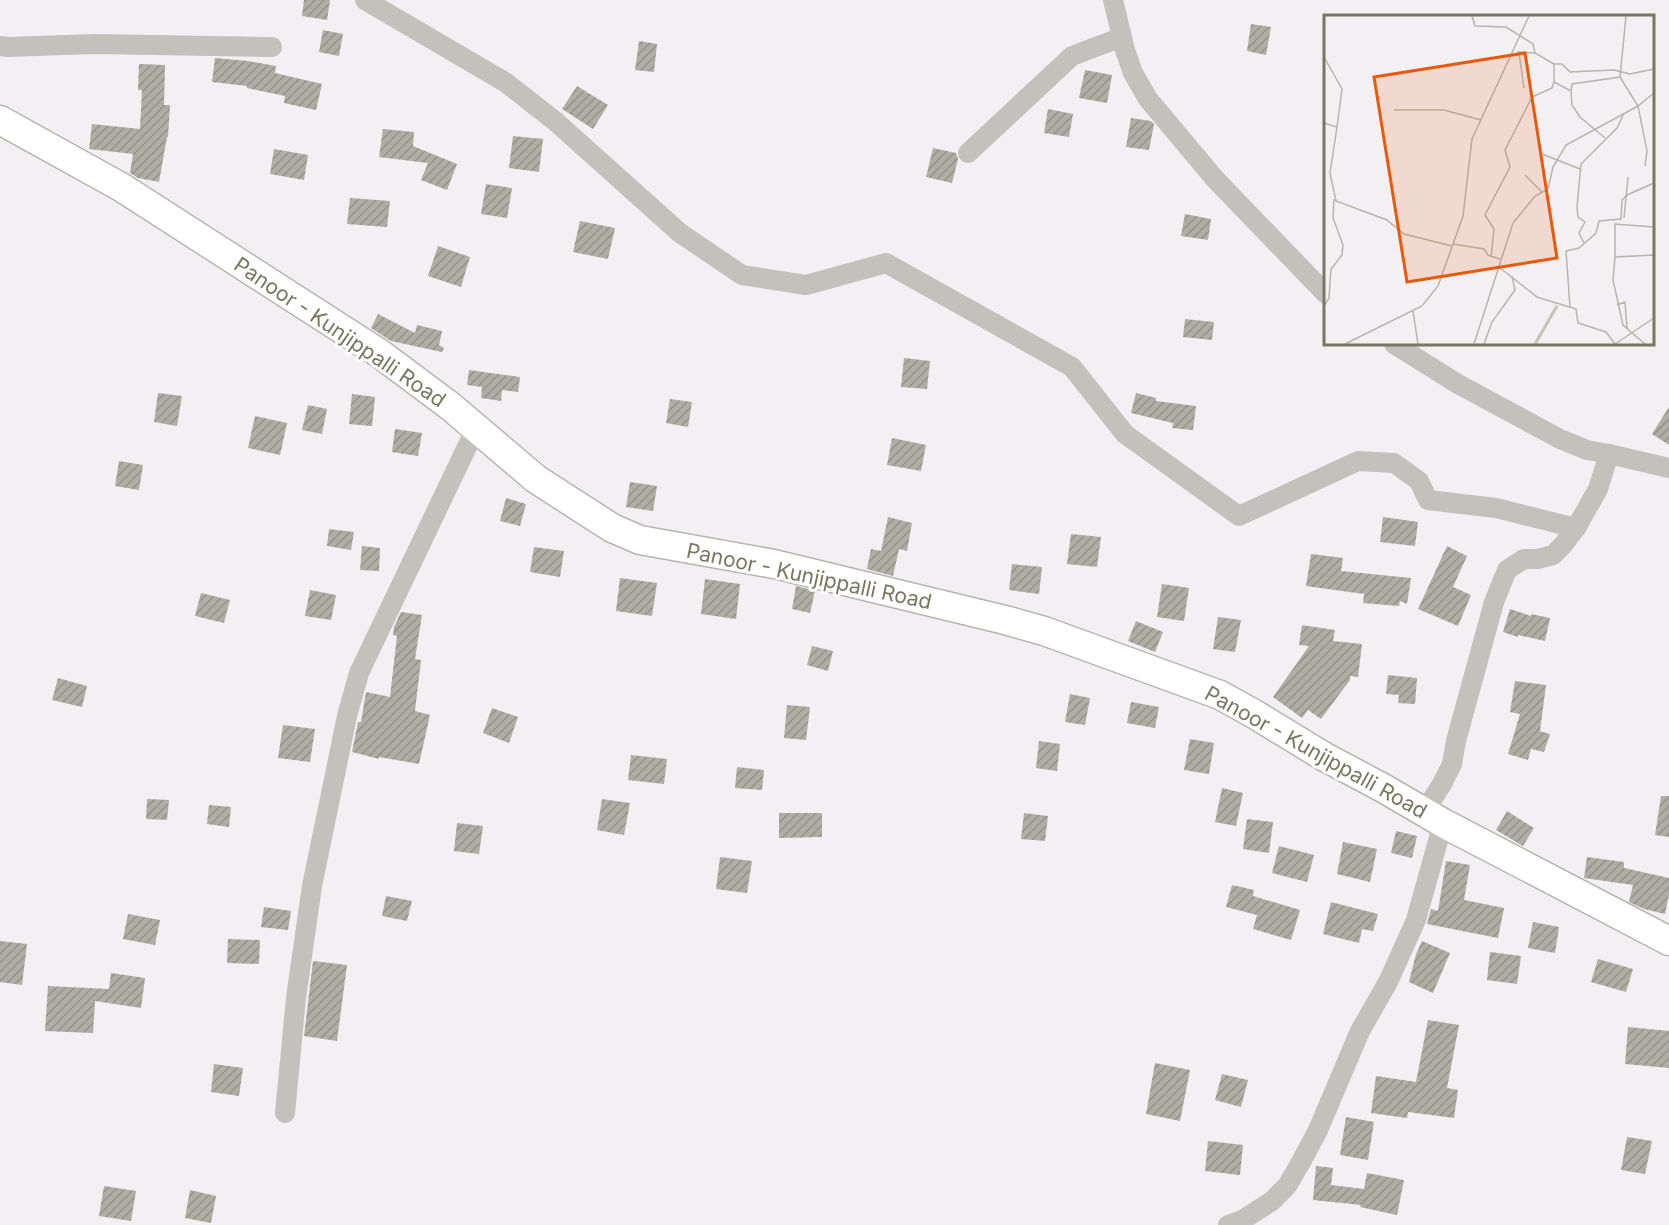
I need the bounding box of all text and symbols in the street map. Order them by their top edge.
inset map [1324,15,1654,345]
street label: Panoor - Kunjippalli Road [229,252,451,412]
street label: Panoor - Kunjippalli Road [684,538,934,614]
street label: Panoor - Kunjippalli Road [1201,680,1431,824]

